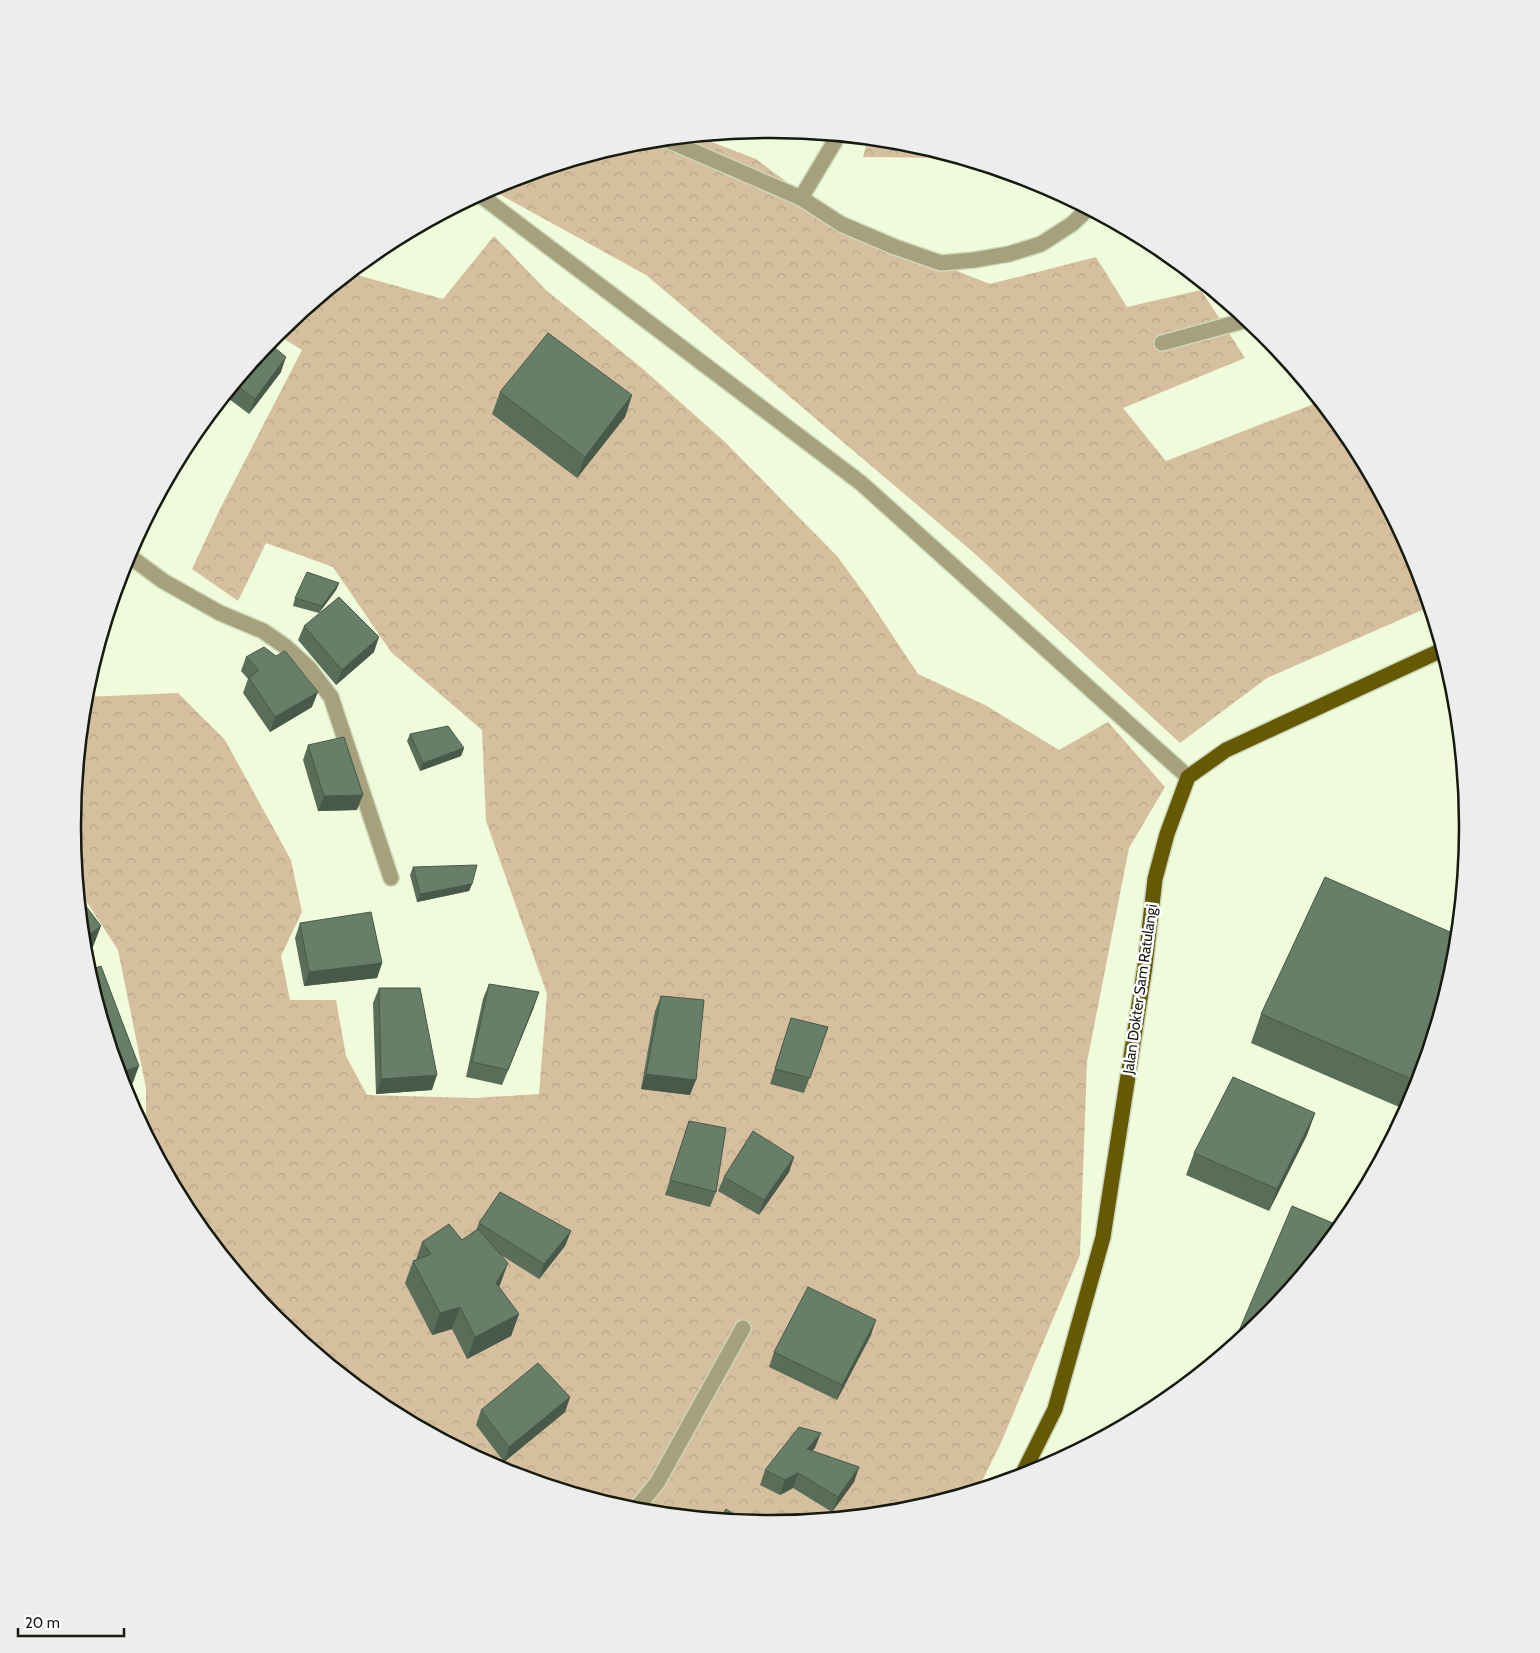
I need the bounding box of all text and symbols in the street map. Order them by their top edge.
street label: Jalan Dokter Sam Ratulangi [1119,903,1161,1076]
scale bar [18,1606,124,1638]
text: 20 m [25,1614,60,1632]

